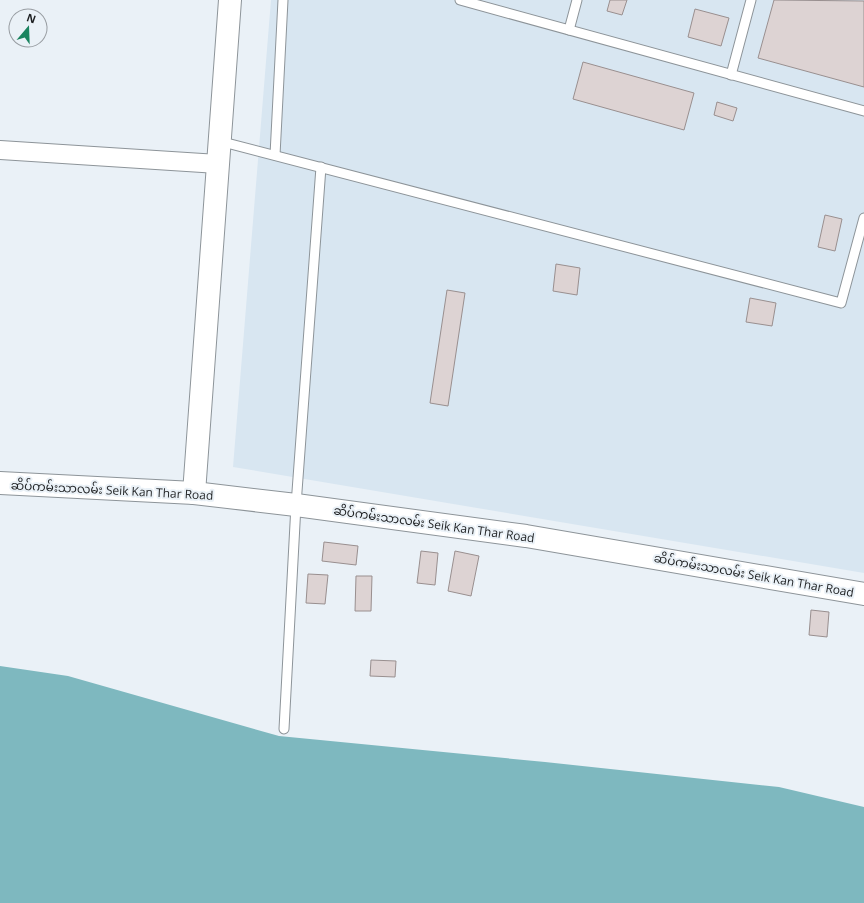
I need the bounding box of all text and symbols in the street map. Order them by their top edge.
north arrow [8,8,48,48]
text: N [25,10,38,27]
street label: ဆိပ်ကမ်းသာလမ်း Seik Kan Thar Road [10,476,214,504]
street label: ဆိပ်ကမ်းသာလမ်း Seik Kan Thar Road [332,501,536,547]
street label: ဆိပ်ကမ်းသာလမ်း Seik Kan Thar Road [653,549,855,601]

